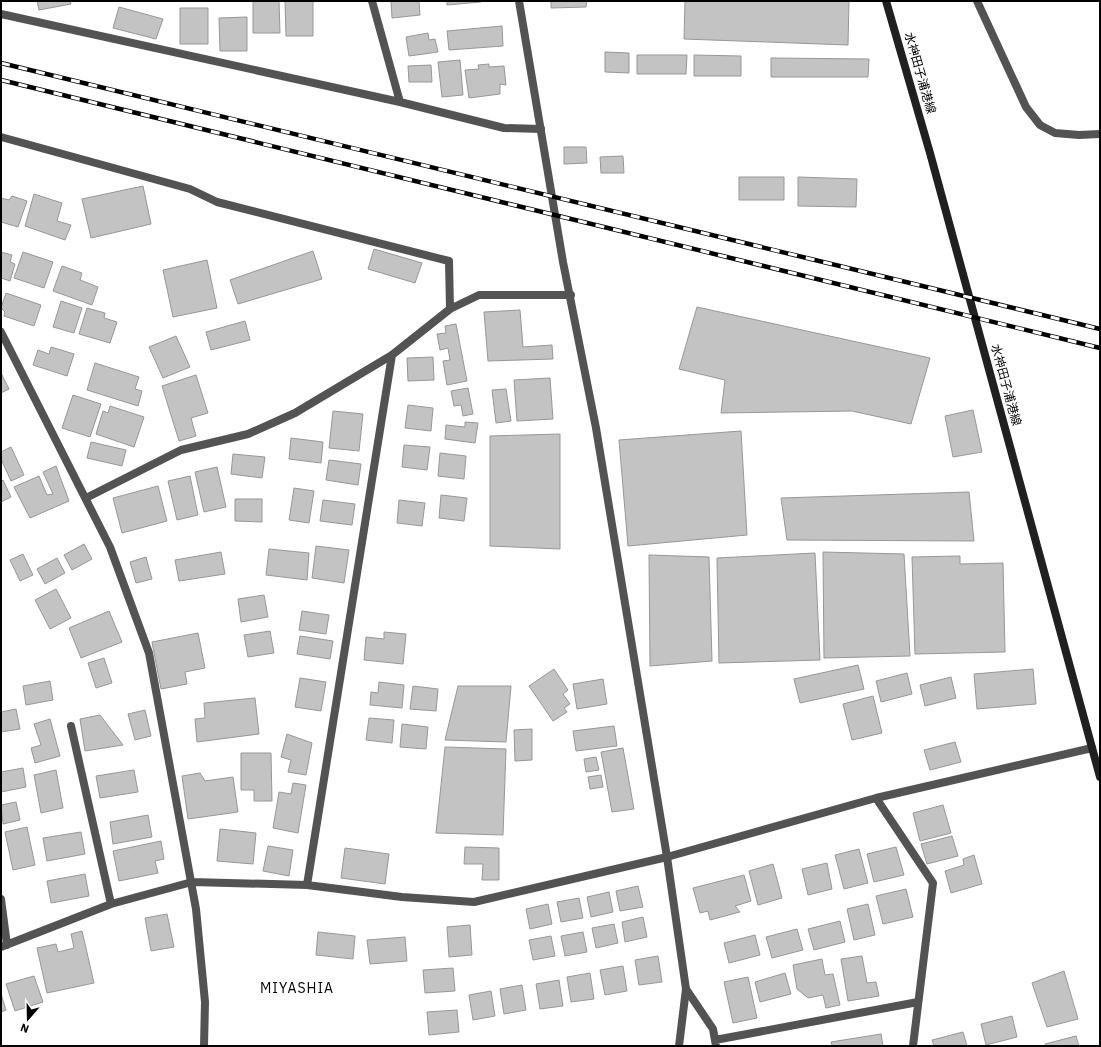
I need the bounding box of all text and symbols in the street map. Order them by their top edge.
street label: 水神田子浦港線 [902,30,939,115]
street label: 水神田子浦港線 [988,342,1025,427]
district label: MIYASHIA [260,979,334,997]
north arrow [8,999,48,1039]
text: N [18,1020,31,1036]

